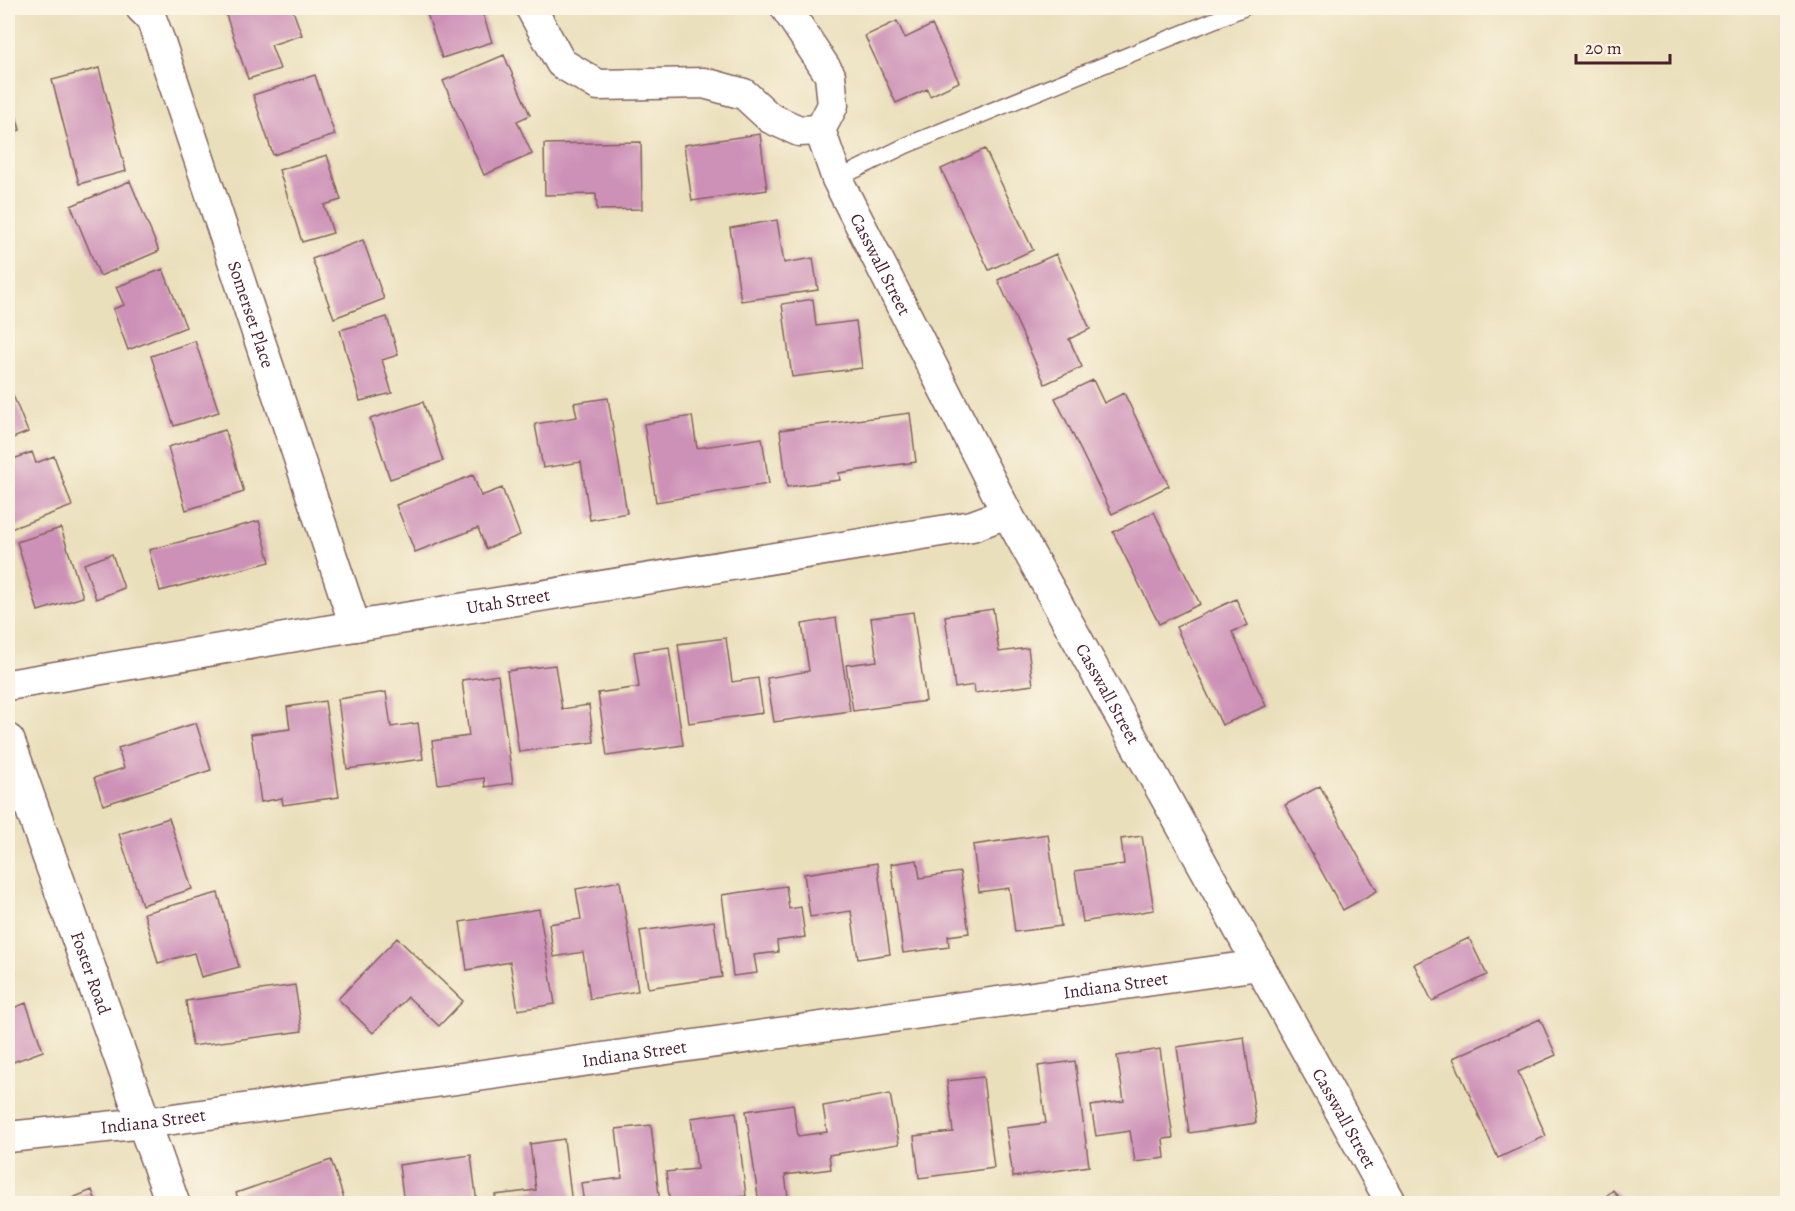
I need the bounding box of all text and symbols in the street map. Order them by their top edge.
scale bar [1576,27,1670,65]
text: 20 m [1585,36,1622,60]
street label: Casswall Street [844,209,916,319]
street label: Somerset Place [222,258,280,371]
street label: Utah Street [465,583,552,620]
street label: Casswall Street [1070,639,1145,748]
street label: Foster Road [65,928,117,1018]
street label: Indiana Street [1062,966,1170,1005]
street label: Indiana Street [580,1034,688,1073]
street label: Casswall Street [1307,1064,1382,1173]
street label: Indiana Street [100,1103,207,1139]

